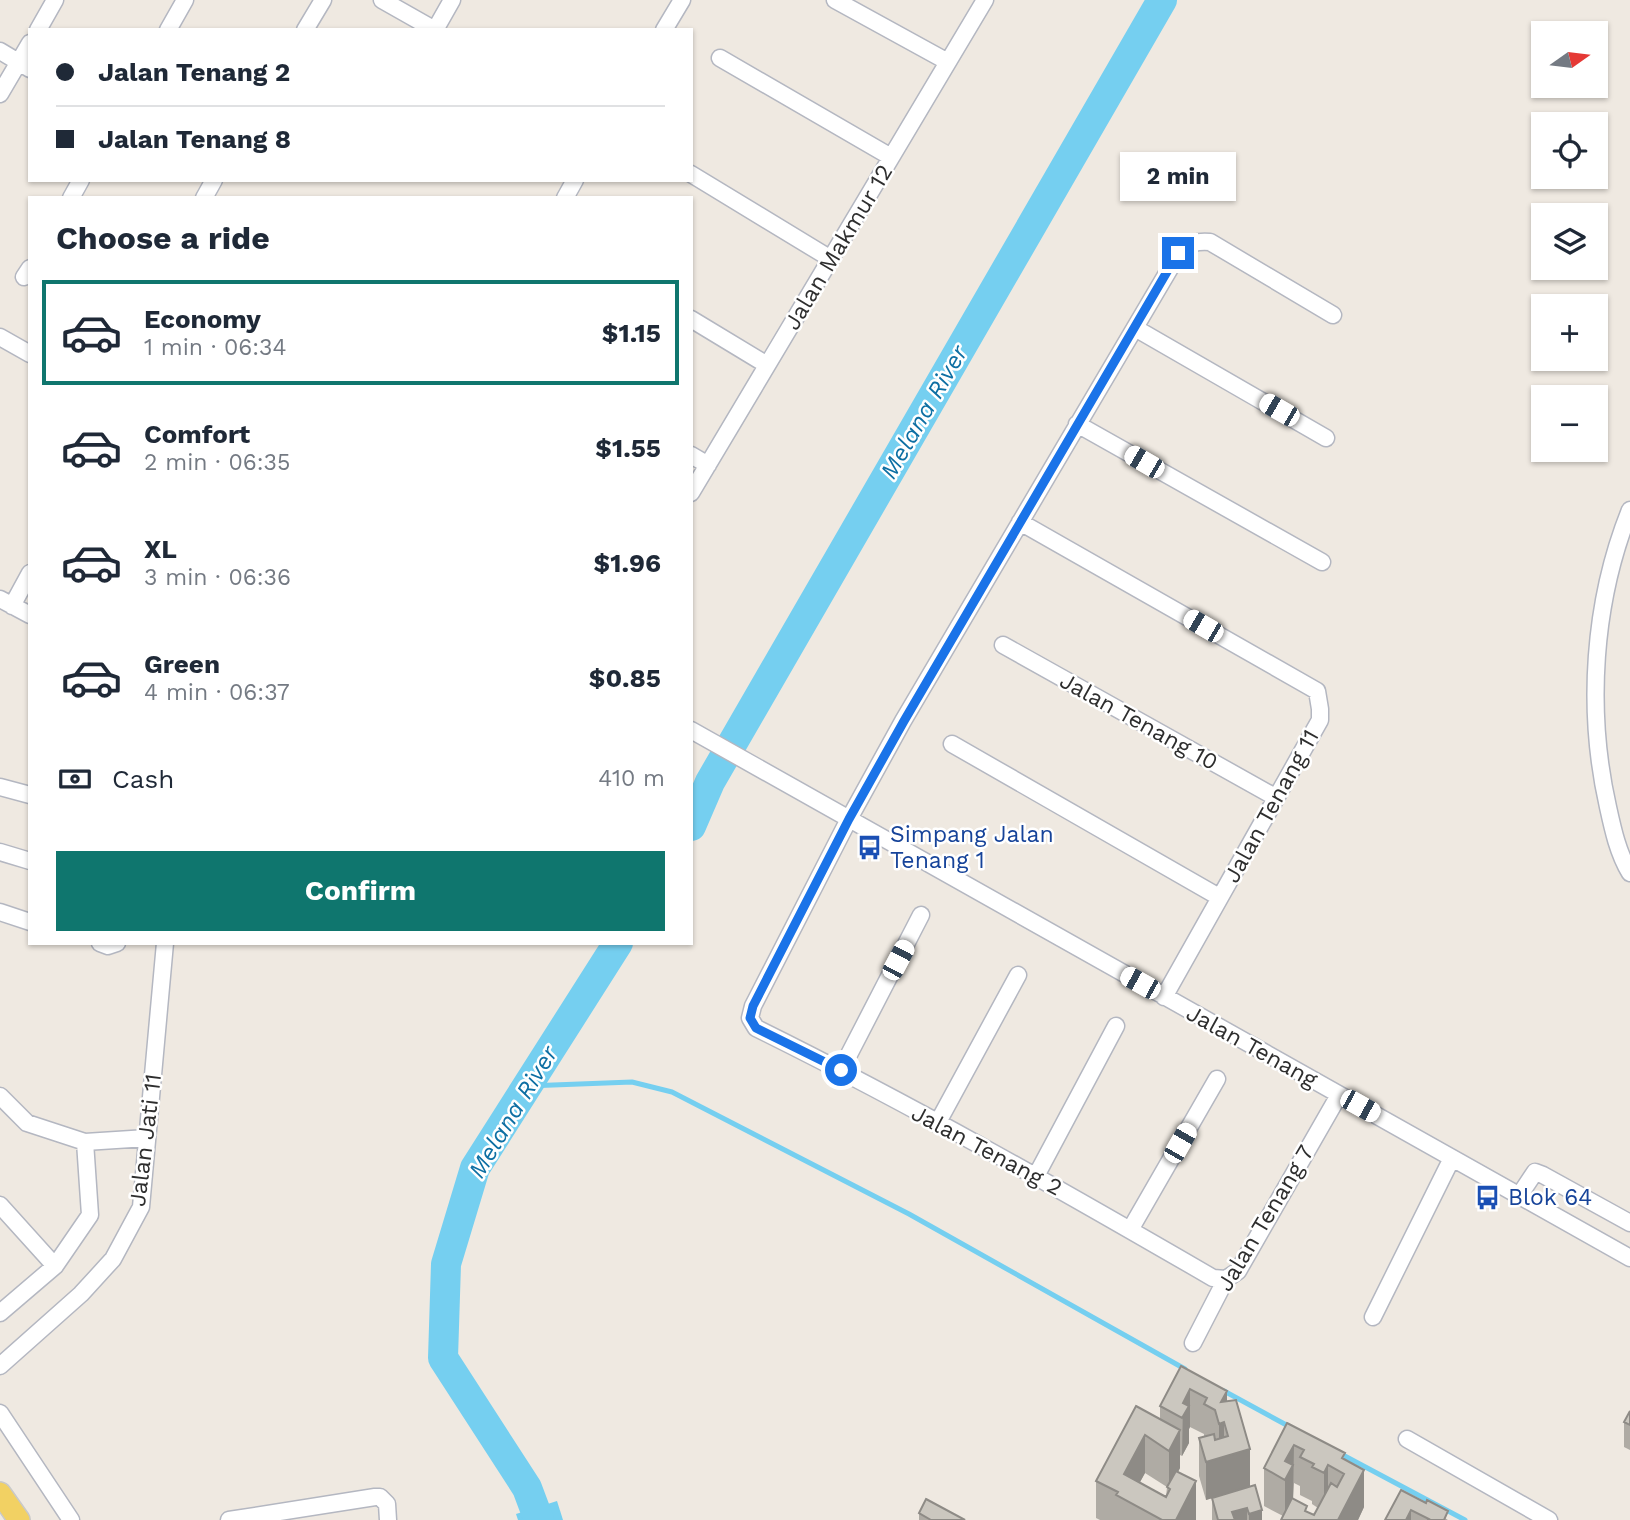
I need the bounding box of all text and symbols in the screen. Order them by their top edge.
north arrow [1531,21,1608,98]
map controls [1531,21,1608,462]
text: Jalan Tenang 2 [98,57,290,87]
button: locate [1531,112,1608,189]
text: Jalan Tenang 8 [98,124,291,154]
callout: 2 min [1120,152,1236,201]
street label: Jalan Makmur 12 [778,160,898,335]
text: 2 min [1147,163,1209,190]
button: layers [1531,203,1608,280]
text: Choose a ride [56,219,270,257]
route end [1162,237,1194,269]
button: + [1531,294,1608,371]
icon: car [60,301,123,364]
text: Economy [144,304,261,334]
text: $1.15 [602,318,661,348]
text: 1 min · 06:34 [144,334,287,361]
water label: Melana River [875,339,974,484]
button: − [1531,385,1608,462]
car [1256,390,1303,430]
icon: car [60,416,123,479]
text: Comfort [144,419,250,449]
text: $1.55 [595,433,661,463]
car [1121,442,1168,482]
text: 2 min · 06:35 [144,449,290,476]
icon: car [60,531,123,594]
text: XL [144,534,177,564]
text: $1.96 [594,548,661,578]
text: 3 min · 06:36 [144,564,291,591]
car [1180,606,1227,646]
icon: car [60,646,123,709]
text: Green [144,649,220,679]
text: $0.85 [589,663,661,693]
street label: Jalan Tenang 10 [1055,667,1222,776]
text: 4 min · 06:37 [144,679,290,706]
street label: Jalan Tenang 11 [1218,725,1325,887]
icon: cash [56,760,94,798]
text: Cash [112,764,174,794]
text: 410 m [598,765,665,792]
place label: Simpang Jalan Tenang 1 [890,821,1054,874]
bus stop icon: Simpang Jalan Tenang 1 [856,833,884,861]
button: Confirm [56,851,665,931]
car [879,937,918,983]
car [1117,964,1164,1002]
street label: Jalan Tenang [1182,999,1323,1094]
water label: Melana River [463,1039,564,1183]
route start [825,1054,857,1086]
street label: Jalan Jati 11 [124,1072,167,1208]
car [1337,1087,1384,1125]
street label: Jalan Tenang 2 [907,1099,1067,1202]
car [1161,1120,1200,1166]
street label: Jalan Tenang 7 [1211,1140,1320,1296]
bus stop icon: Blok 64 [1474,1183,1502,1211]
place label: Blok 64 [1508,1184,1592,1211]

